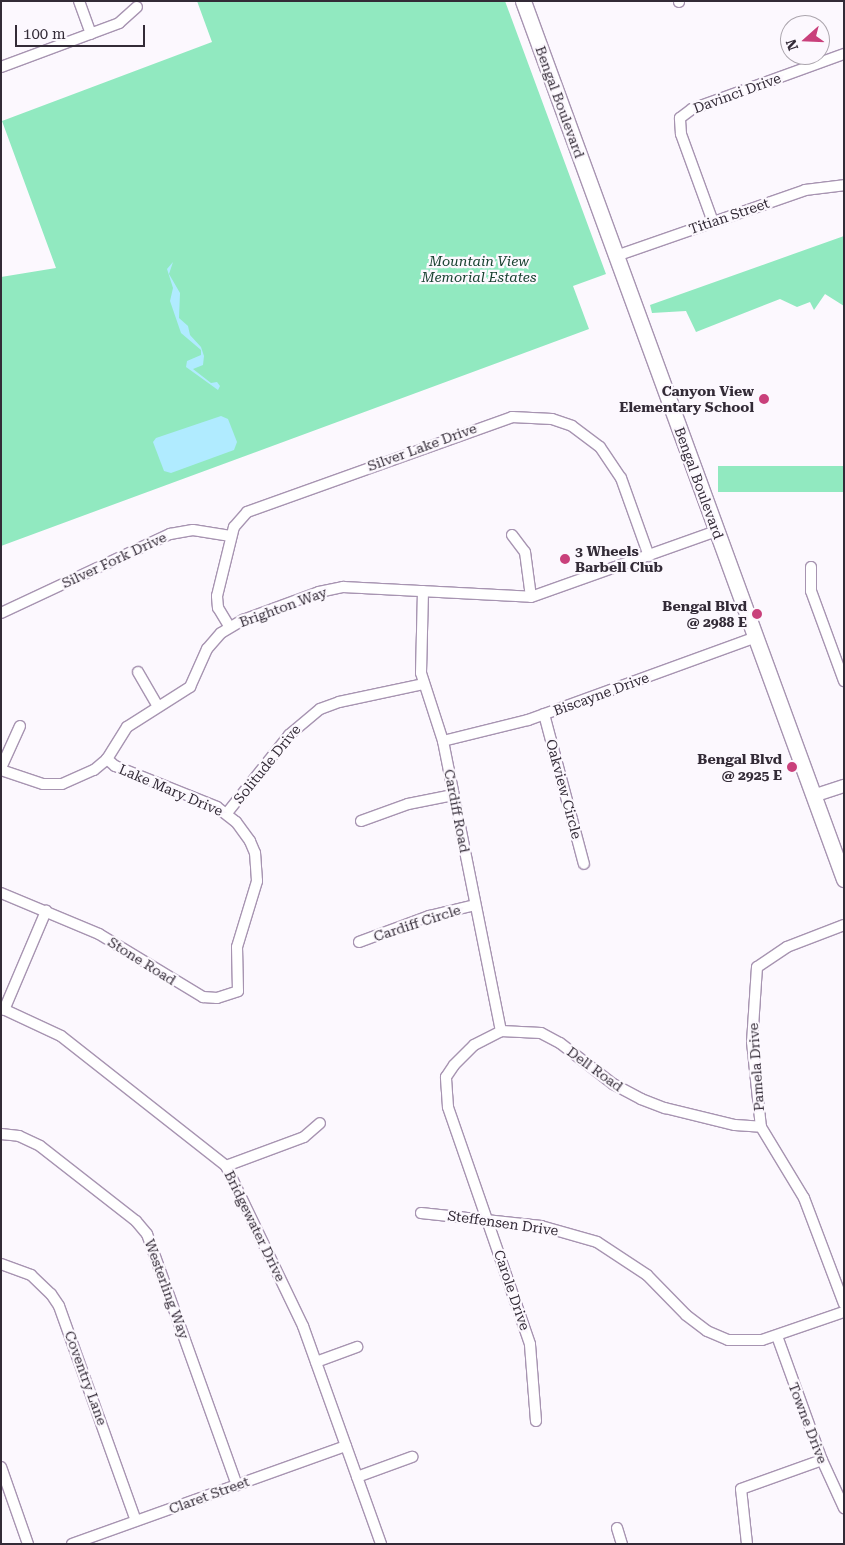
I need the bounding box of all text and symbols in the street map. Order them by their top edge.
scale bar [18,15,148,47]
north arrow [780,15,830,65]
text: 100 m [23,25,66,43]
text: N [782,37,801,53]
street label: Bengal Boulevard [532,44,588,160]
street label: Davinci Drive [691,69,783,117]
street label: Titian Street [687,194,771,238]
park label: Mountain View Memorial Estates [421,253,537,286]
place label: Canyon View Elementary School [619,383,754,416]
marker: Canyon View Elementary School [758,393,770,405]
street label: Silver Lake Drive [365,419,479,475]
street label: Bengal Boulevard [671,425,727,541]
street label: Silver Fork Drive [59,528,169,592]
place label: 3 Wheels Barbell Club [575,543,663,576]
marker: 3 Wheels Barbell Club [559,553,571,565]
street label: Brighton Way [237,583,329,631]
place label: Bengal Blvd @ 2988 E [662,598,747,630]
marker: Bengal Blvd @ 2988 E [751,608,763,620]
street label: Biscayne Drive [551,669,651,719]
street label: Solitude Drive [230,721,304,807]
street label: Oakview Circle [543,737,585,841]
place label: Bengal Blvd @ 2925 E [697,751,782,784]
street label: Lake Mary Drive [117,761,225,819]
marker: Bengal Blvd @ 2925 E [786,761,798,773]
street label: Cardiff Road [441,768,473,854]
street label: Cardiff Circle [371,901,463,945]
street label: Stone Road [105,933,179,989]
street label: Pamela Drive [745,1022,767,1112]
street label: Dell Road [564,1043,626,1095]
street label: Bridgewater Drive [221,1168,289,1284]
street label: Steffensen Drive [447,1207,559,1239]
street label: Westerling Way [141,1237,193,1341]
street label: Carole Drive [490,1248,534,1332]
street label: Coventry Lane [61,1329,111,1427]
street label: Towne Drive [785,1380,831,1466]
street label: Claret Street [167,1473,251,1517]

